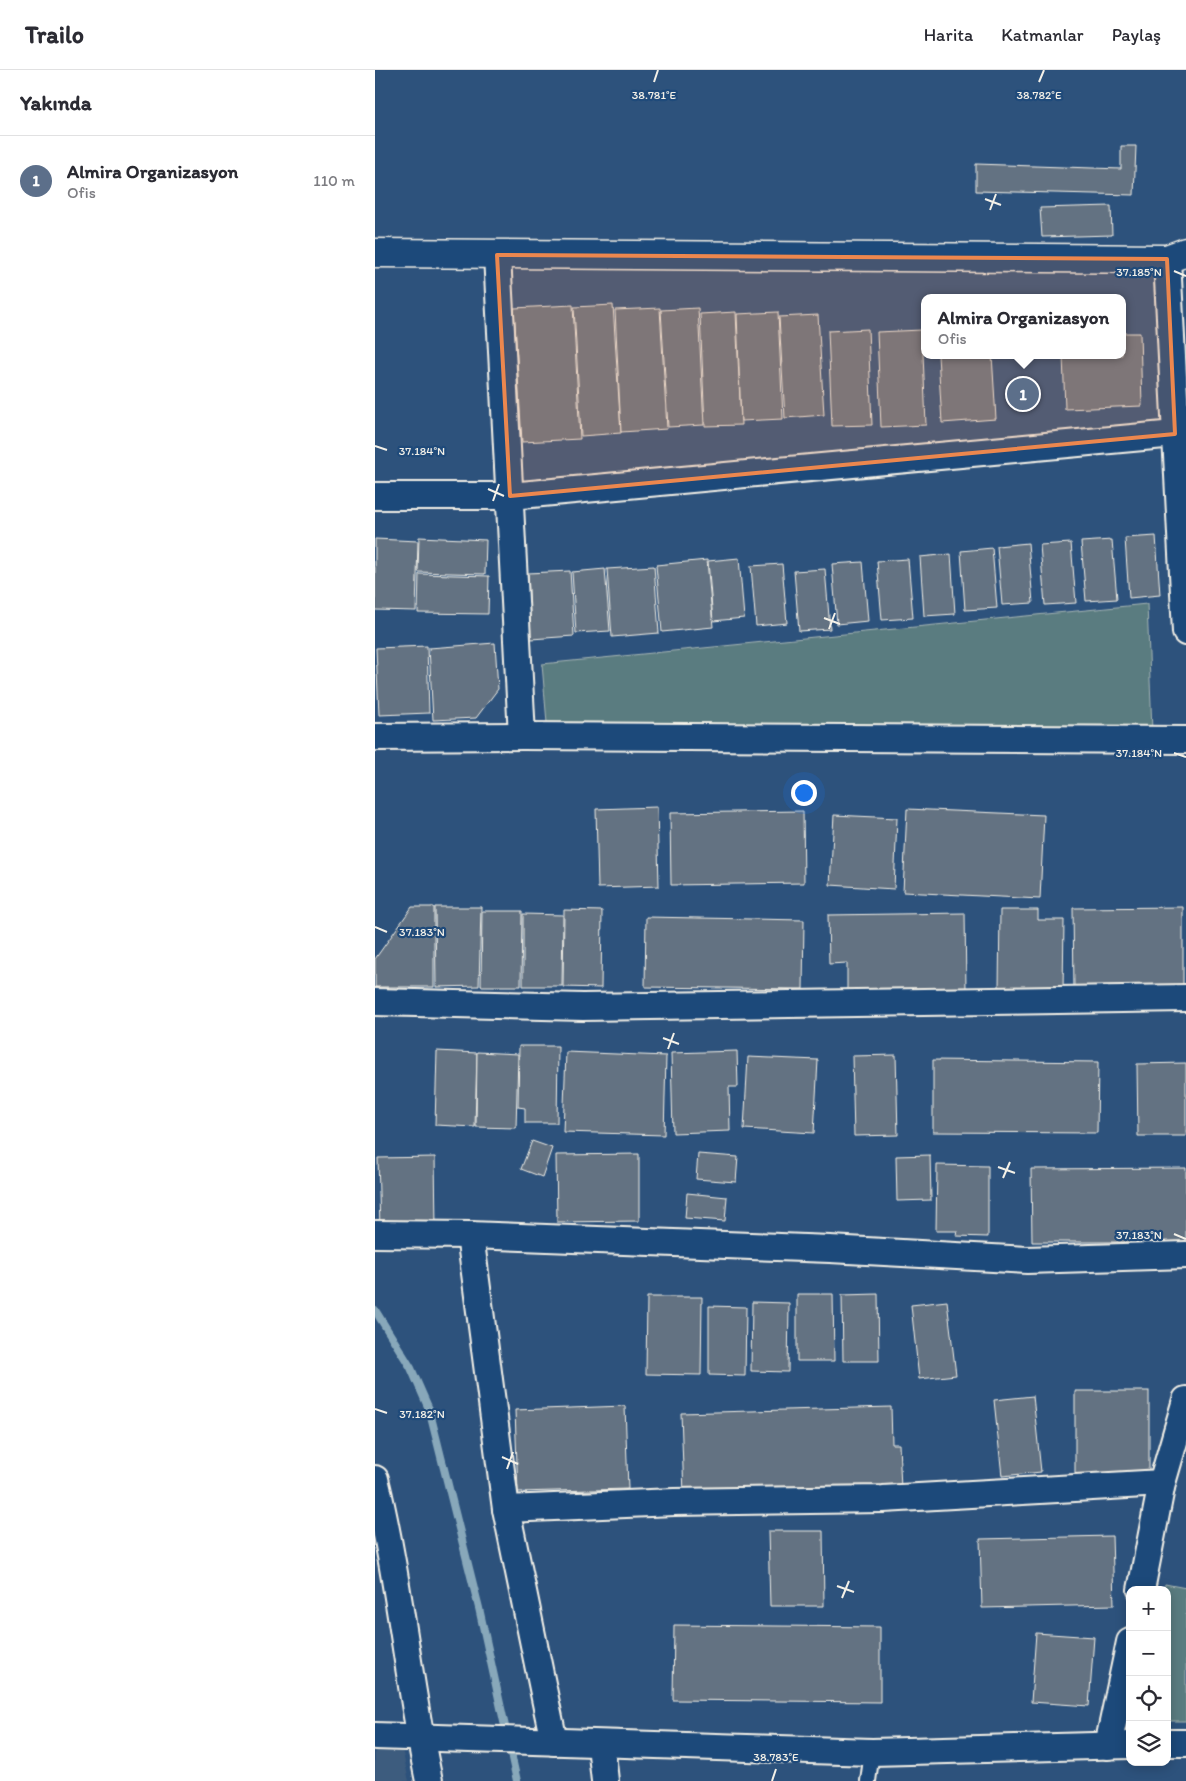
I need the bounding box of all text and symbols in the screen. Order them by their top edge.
text: Trailo [25,20,84,49]
text: Harita [924,24,973,46]
text: Katmanlar [1001,24,1084,46]
text: Paylaş [1112,24,1161,46]
text: 38.781°E [632,88,677,102]
text: 38.782°E [1016,88,1062,102]
text: Yakında [20,90,92,115]
text: Almira Organizasyon [67,160,238,183]
text: 1 [32,171,40,190]
text: 110 m [313,171,355,190]
text: Ofis [67,183,96,202]
text: 37.185°N [1116,265,1162,279]
popup [921,294,1126,359]
text: Almira Organizasyon [938,306,1109,329]
text: Ofis [938,329,967,348]
pin: 1 [1007,375,1039,413]
text: 37.184°N [399,444,445,458]
text: 37.184°N [1116,746,1162,760]
your location [791,780,817,806]
text: 37.183°N [399,925,445,939]
text: 37.183°N [1116,1228,1162,1242]
text: 37.182°N [399,1407,445,1421]
map controls [1126,1586,1171,1766]
button: + [1126,1586,1171,1631]
button: − [1126,1631,1171,1676]
button: locate [1126,1676,1171,1721]
button: layers [1126,1721,1171,1766]
text: 38.783°E [753,1750,799,1764]

